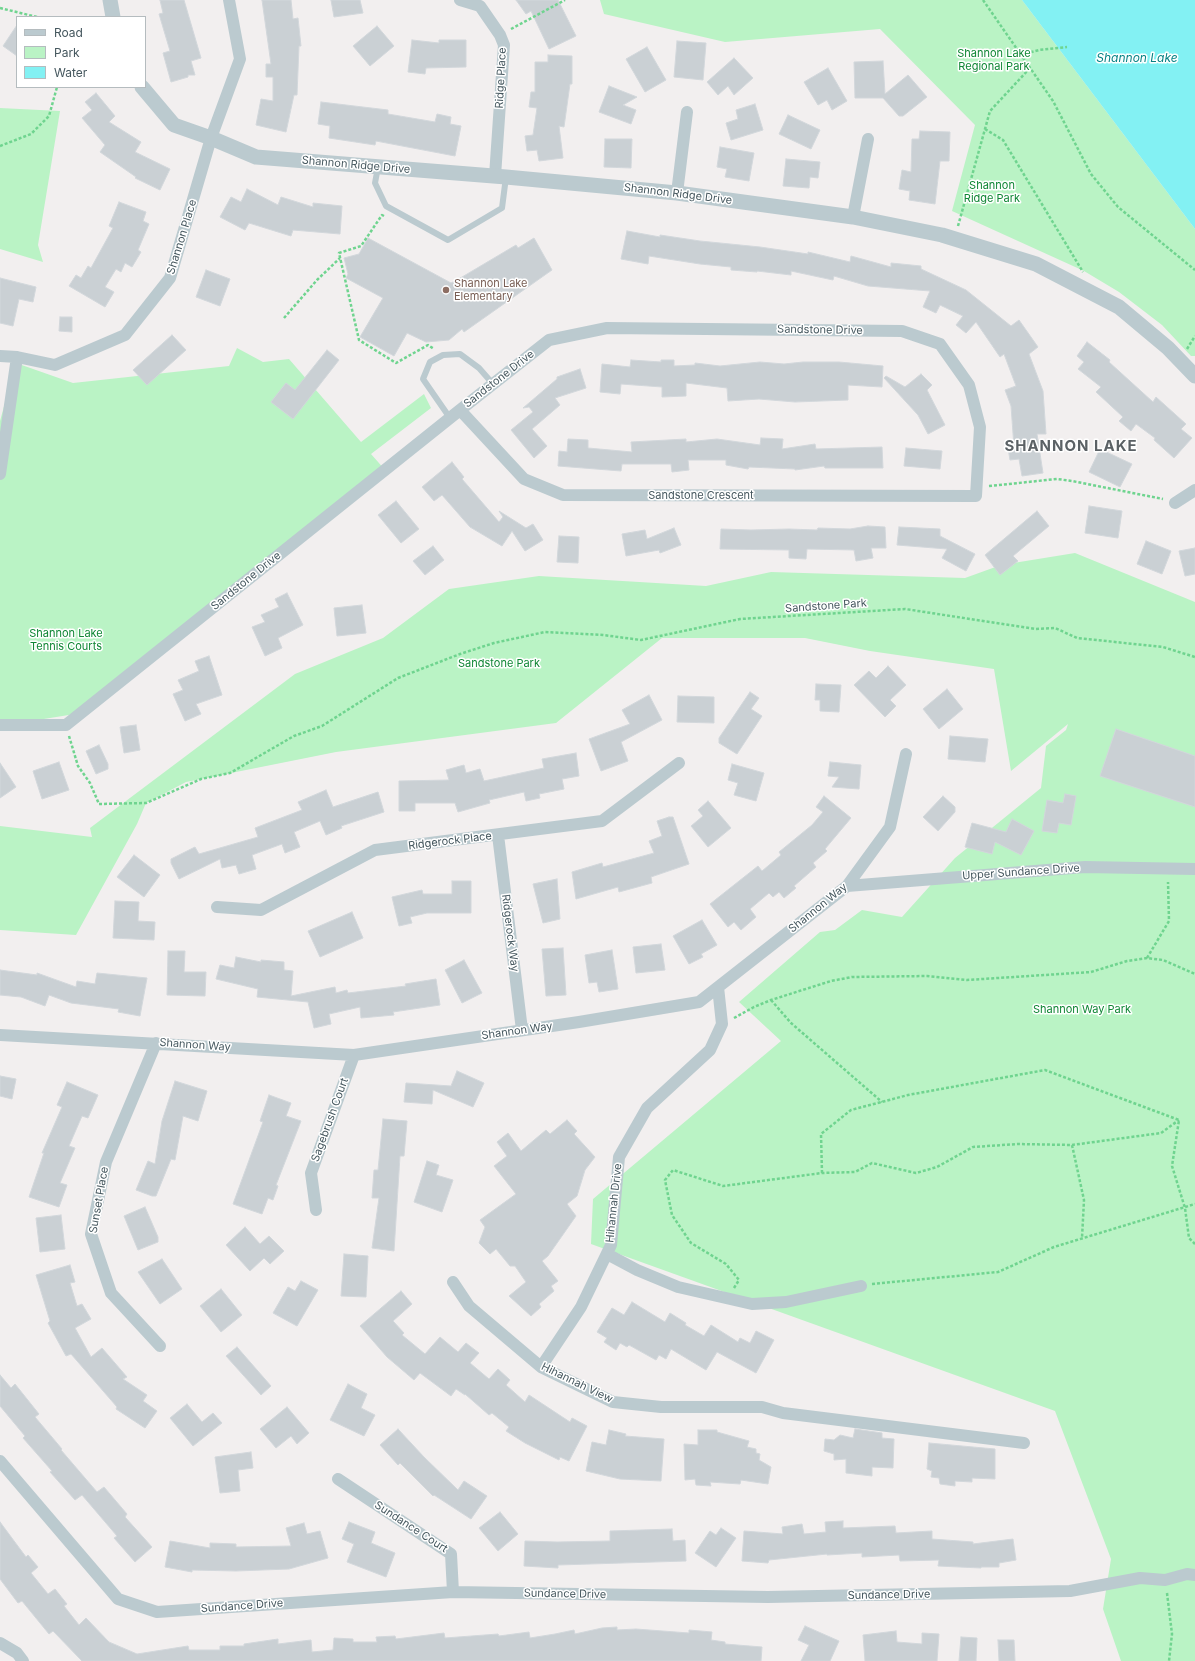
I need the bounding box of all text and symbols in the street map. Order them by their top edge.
legend [16,16,146,88]
text: Road [54,25,83,40]
text: Park [54,45,80,60]
street label: Ridge Place [493,47,509,109]
park label: Shannon Lake Regional Park [957,47,1031,73]
water label: Shannon Lake [1096,51,1178,65]
text: Water [54,65,87,80]
street label: Shannon Ridge Drive [301,154,411,176]
park label: Shannon Ridge Park [964,179,1020,205]
street label: Shannon Ridge Drive [623,181,733,207]
street label: Shannon Place [164,198,200,276]
place label: Shannon Lake Elementary [454,277,528,303]
marker: Shannon Lake Elementary [441,285,451,295]
street label: Sandstone Drive [777,323,863,337]
street label: Sandstone Drive [461,347,537,411]
district label: SHANNON LAKE [1004,437,1138,455]
street label: Sandstone Crescent [648,489,754,503]
street label: Sandstone Drive [209,549,283,613]
street label: Sandstone Park [785,597,867,615]
park label: Shannon Lake Tennis Courts [29,627,103,653]
park label: Sandstone Park [458,657,540,671]
street label: Ridgerock Place [407,829,493,853]
street label: Upper Sundance Drive [962,861,1080,883]
street label: Shannon Way [786,880,850,936]
street label: Ridgerock Way [499,893,521,973]
park label: Shannon Way Park [1033,1003,1131,1017]
street label: Shannon Way [481,1019,553,1043]
street label: Shannon Way [159,1036,231,1054]
street label: Sagebrush Court [309,1076,351,1164]
street label: Hihannah Drive [603,1163,625,1243]
street label: Sunset Place [87,1166,111,1234]
street label: Hihannah View [539,1360,615,1406]
street label: Sundance Court [372,1499,450,1555]
street label: Sundance Drive [524,1587,606,1601]
street label: Sundance Drive [848,1588,930,1602]
street label: Sundance Drive [200,1597,284,1615]

